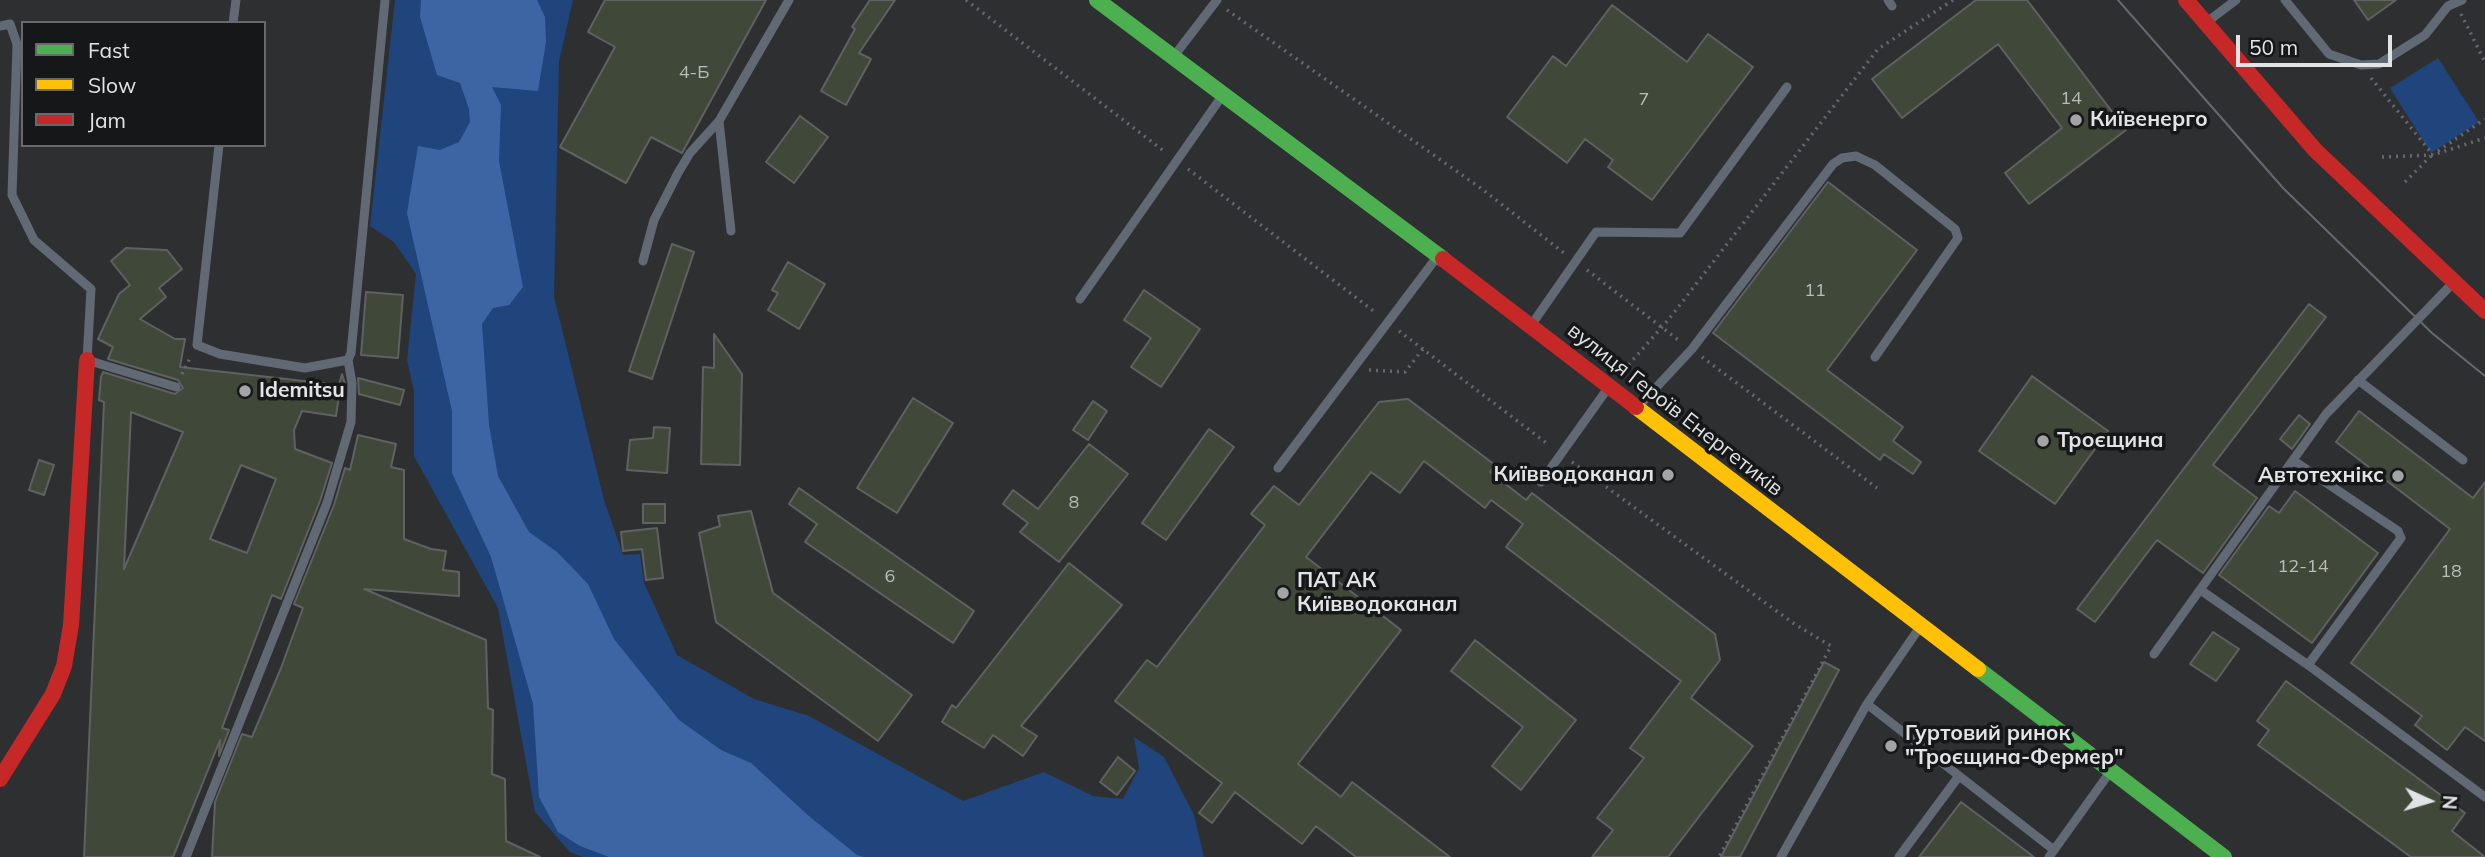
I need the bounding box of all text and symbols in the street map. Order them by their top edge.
legend [21,21,266,147]
scale bar [2240,21,2396,65]
text: 50 m [2249,34,2298,60]
text: Fast [88,37,130,63]
house number: 4-Б [679,62,709,84]
text: Slow [88,72,136,98]
house number: 14 [2060,88,2082,110]
house number: 7 [1639,89,1649,111]
text: Jam [88,107,126,133]
place label: Київенерго [2090,107,2208,133]
marker: Київенерго [2068,112,2084,128]
house number: 11 [1804,280,1826,302]
street label: вулиця Героїв Енергетиків [1562,318,1788,502]
place label: Idemitsu [259,378,345,404]
marker: Idemitsu [237,383,253,399]
place label: Троєщина [2057,428,2164,454]
marker: Троєщина [2035,433,2051,449]
place label: Київводоканал [1493,462,1654,488]
place label: Автотехнікс [2258,463,2384,489]
marker: Київводоканал [1660,467,1676,483]
marker: Автотехнікс [2390,468,2406,484]
house number: 8 [1069,492,1079,514]
house number: 12-14 [2278,556,2328,578]
house number: 18 [2440,561,2462,583]
house number: 6 [885,566,895,588]
place label: ПАТ АК Київводоканал [1297,568,1458,618]
marker: ПАТ АК Київводоканал [1275,585,1291,601]
place label: Гуртовий ринок "Троєщина-Фермер" [1905,721,2123,771]
marker: Гуртовий ринок "Троєщина-Фермер" [1883,738,1899,754]
north arrow [2394,766,2464,836]
text: N [2437,794,2462,810]

